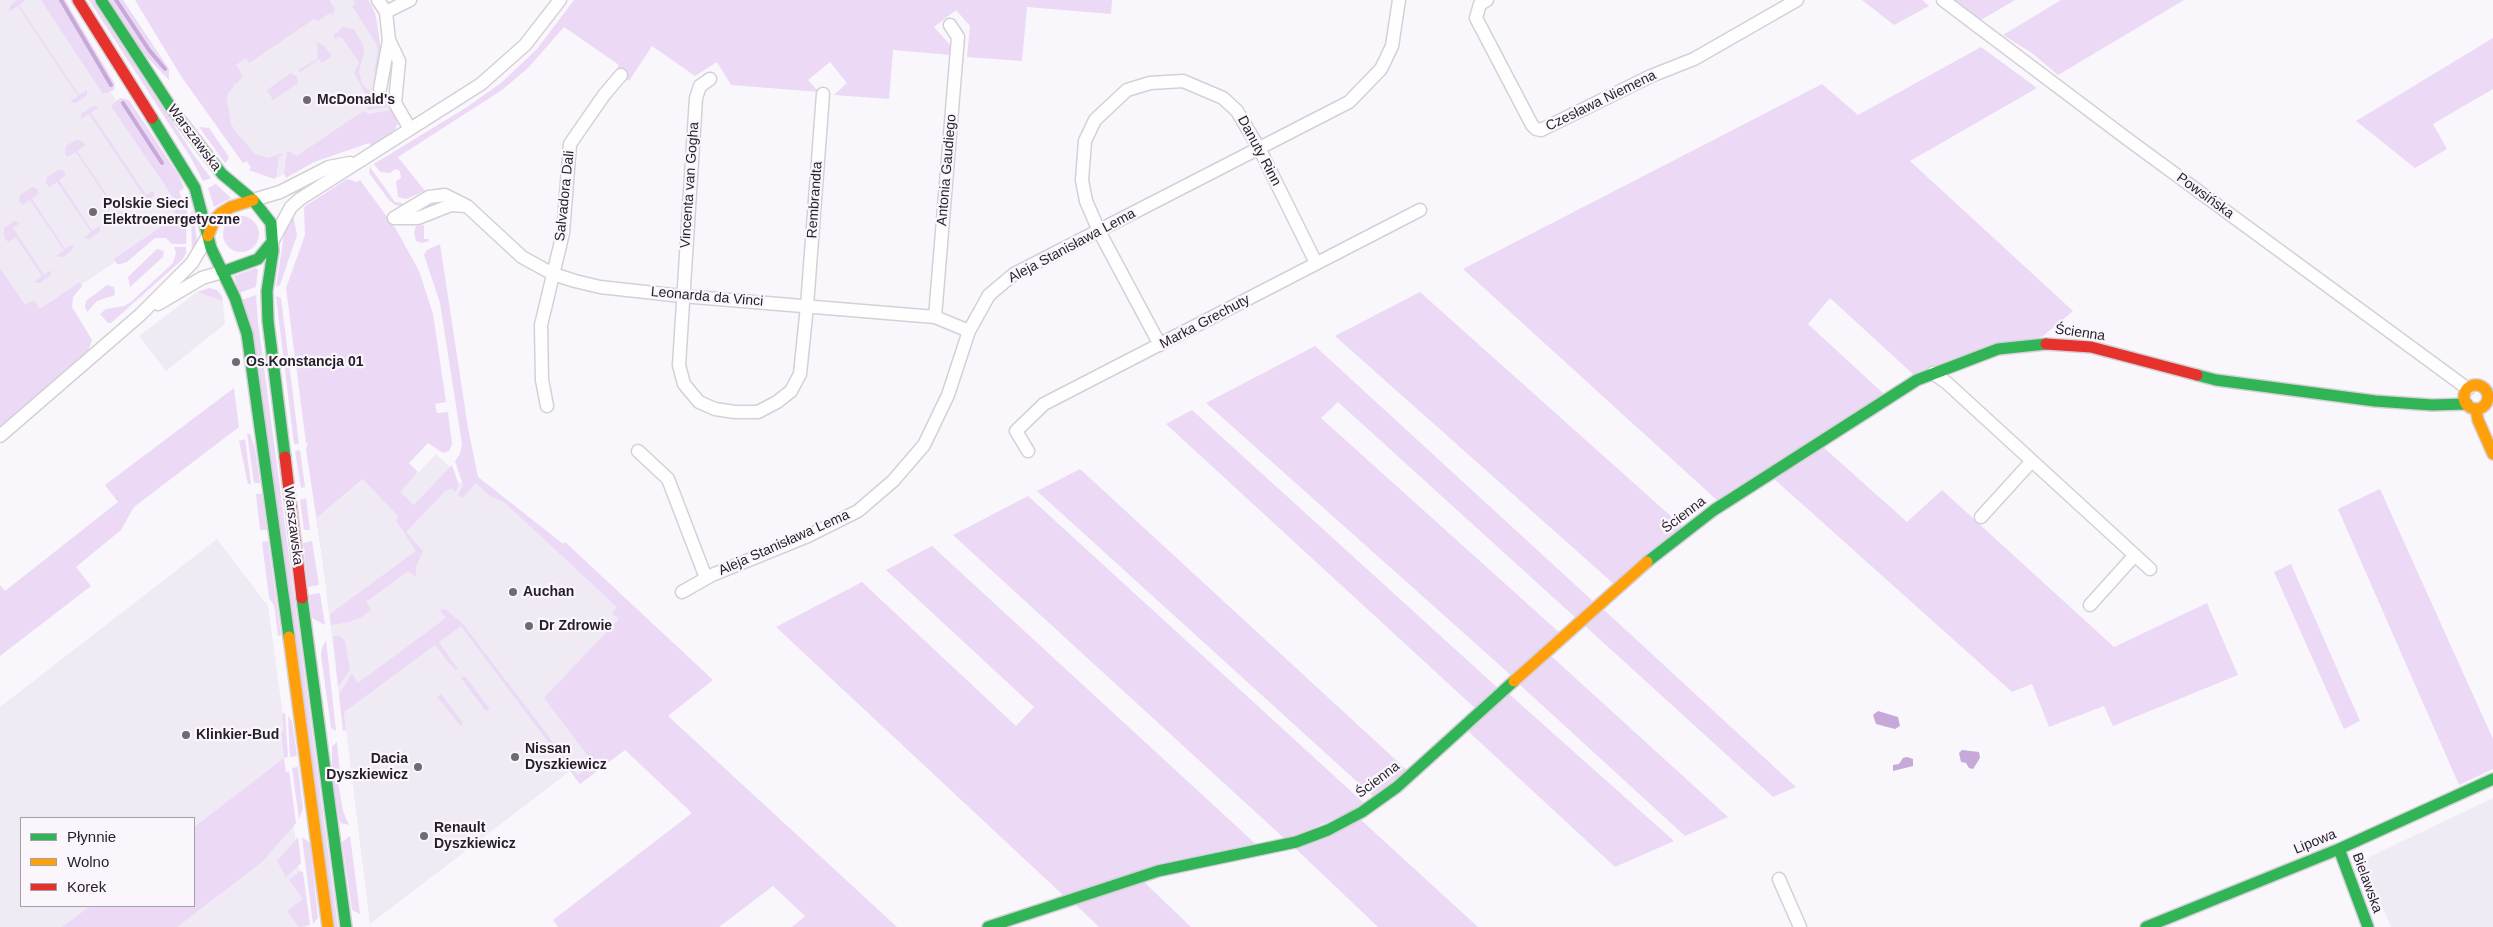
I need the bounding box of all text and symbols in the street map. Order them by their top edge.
street label: Czesława Niemena [1543,67,1659,135]
place label: McDonald's [317,92,395,108]
marker: McDonald's [301,94,313,106]
street label: Warszawska [164,101,224,175]
street label: Antonia Gaudiego [934,113,960,227]
street label: Danuty Rinn [1233,113,1285,189]
street label: Vincenta van Gogha [677,121,703,249]
street label: Salvadora Dali [552,150,578,242]
street label: Rembrandta [804,161,826,239]
street label: Powsińska [2173,170,2237,222]
place label: Polskie Sieci Elektroenergetyczne [103,196,240,228]
street label: Aleja Stanisława Lema [1006,205,1138,287]
marker: Polskie Sieci Elektroenergetyczne [87,206,99,218]
street label: Leonarda da Vinci [650,284,764,310]
street label: Marka Grechuty [1157,291,1253,353]
street label: Ścienna [2054,321,2106,345]
place label: Os.Konstancja 01 [246,354,363,370]
marker: Os.Konstancja 01 [230,356,242,368]
street label: Warszawska [280,486,306,566]
street label: Ścienna [1659,493,1709,537]
street label: Aleja Stanisława Lema [716,507,852,579]
place label: Auchan [523,584,574,600]
marker: Auchan [507,586,519,598]
place label: Dr Zdrowie [539,618,612,634]
marker: Dr Zdrowie [523,620,535,632]
place label: Klinkier-Bud [196,727,279,743]
marker: Klinkier-Bud [180,729,192,741]
place label: Nissan Dyszkiewicz [525,741,607,774]
place label: Dacia Dyszkiewicz [326,751,408,784]
marker: Nissan Dyszkiewicz [509,751,521,763]
street label: Ścienna [1353,758,1403,802]
marker: Dacia Dyszkiewicz [412,761,424,773]
legend [20,817,195,907]
place label: Renault Dyszkiewicz [434,820,516,852]
street label: Lipowa [2291,826,2339,858]
text: Płynnie [67,828,116,845]
marker: Renault Dyszkiewicz [418,830,430,842]
street label: Bielawska [2348,851,2386,915]
text: Wolno [67,853,109,870]
text: Korek [67,878,106,895]

